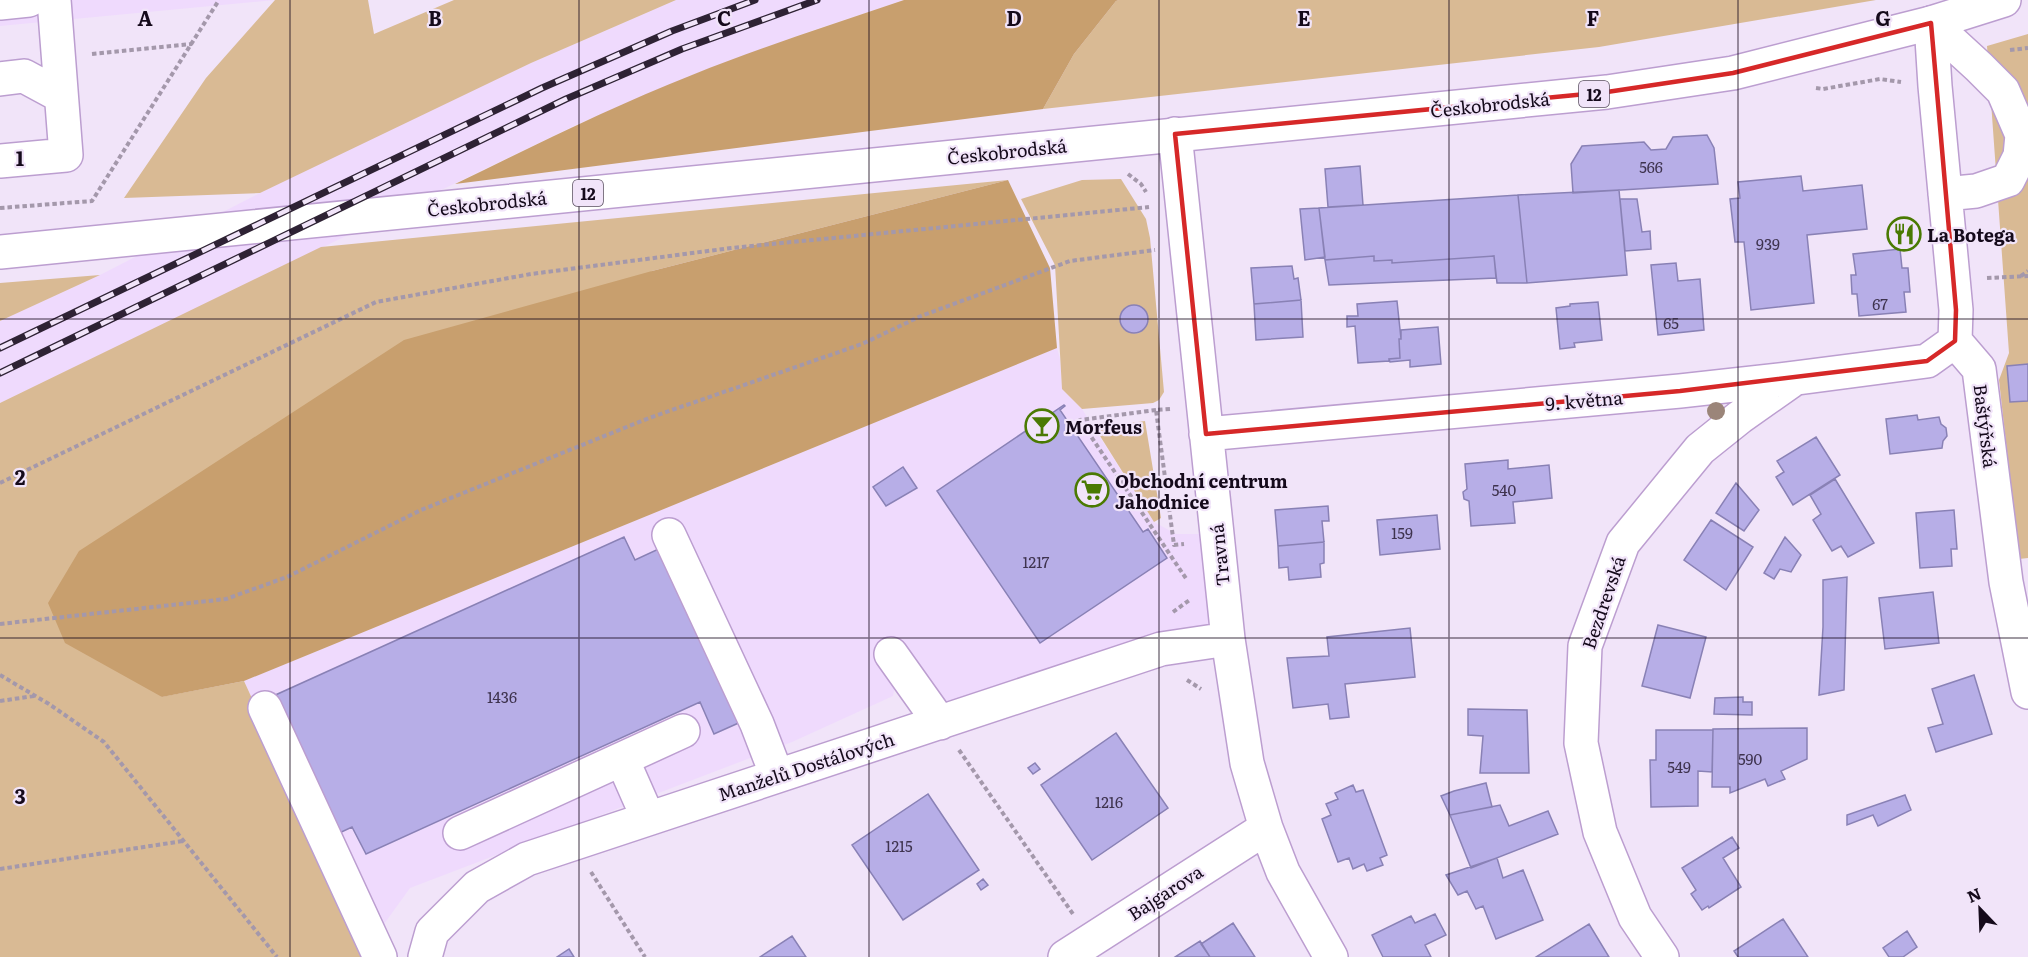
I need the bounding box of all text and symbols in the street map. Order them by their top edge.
text: A [137,2,153,32]
text: B [428,2,442,32]
text: C [717,2,731,32]
text: D [1006,2,1022,32]
text: E [1297,2,1311,32]
text: F [1587,2,1600,32]
text: G [1875,2,1891,32]
road number: 12 [1579,81,1609,107]
street label: Českobrodská [1429,84,1551,124]
street label: Českobrodská [946,131,1068,171]
text: 1 [16,142,24,172]
house number: 566 [1639,155,1663,178]
road number: 12 [573,180,603,206]
street label: Českobrodská [426,183,548,223]
restaurant icon: La Botega [1886,216,1922,252]
place label: La Botega [1927,221,2016,248]
house number: 939 [1756,232,1780,255]
house number: 67 [1872,292,1888,315]
house number: 65 [1663,311,1679,334]
street label: 9. května [1544,383,1624,417]
street label: Baštýřská [1967,383,2005,470]
bar icon: Morfeus [1024,408,1060,444]
place label: Morfeus [1065,413,1142,440]
text: 2 [15,461,26,491]
place label: Obchodní centrum Jahodnice [1115,467,1288,515]
supermarket icon: Obchodní centrum Jahodnice [1074,472,1110,508]
house number: 540 [1492,478,1517,501]
house number: 159 [1391,521,1413,544]
street label: Travná [1202,522,1236,588]
house number: 1217 [1023,550,1050,573]
street label: Bezdrevská [1574,551,1632,652]
house number: 1436 [487,685,517,708]
street label: Manželů Dostálových [714,725,898,807]
house number: 590 [1738,747,1762,770]
house number: 549 [1667,755,1691,778]
text: 3 [14,780,26,810]
house number: 1216 [1095,790,1123,813]
house number: 1215 [885,834,913,857]
street label: Bajgarova [1122,857,1208,926]
north arrow [1950,879,2010,939]
text: N [1963,881,1985,908]

